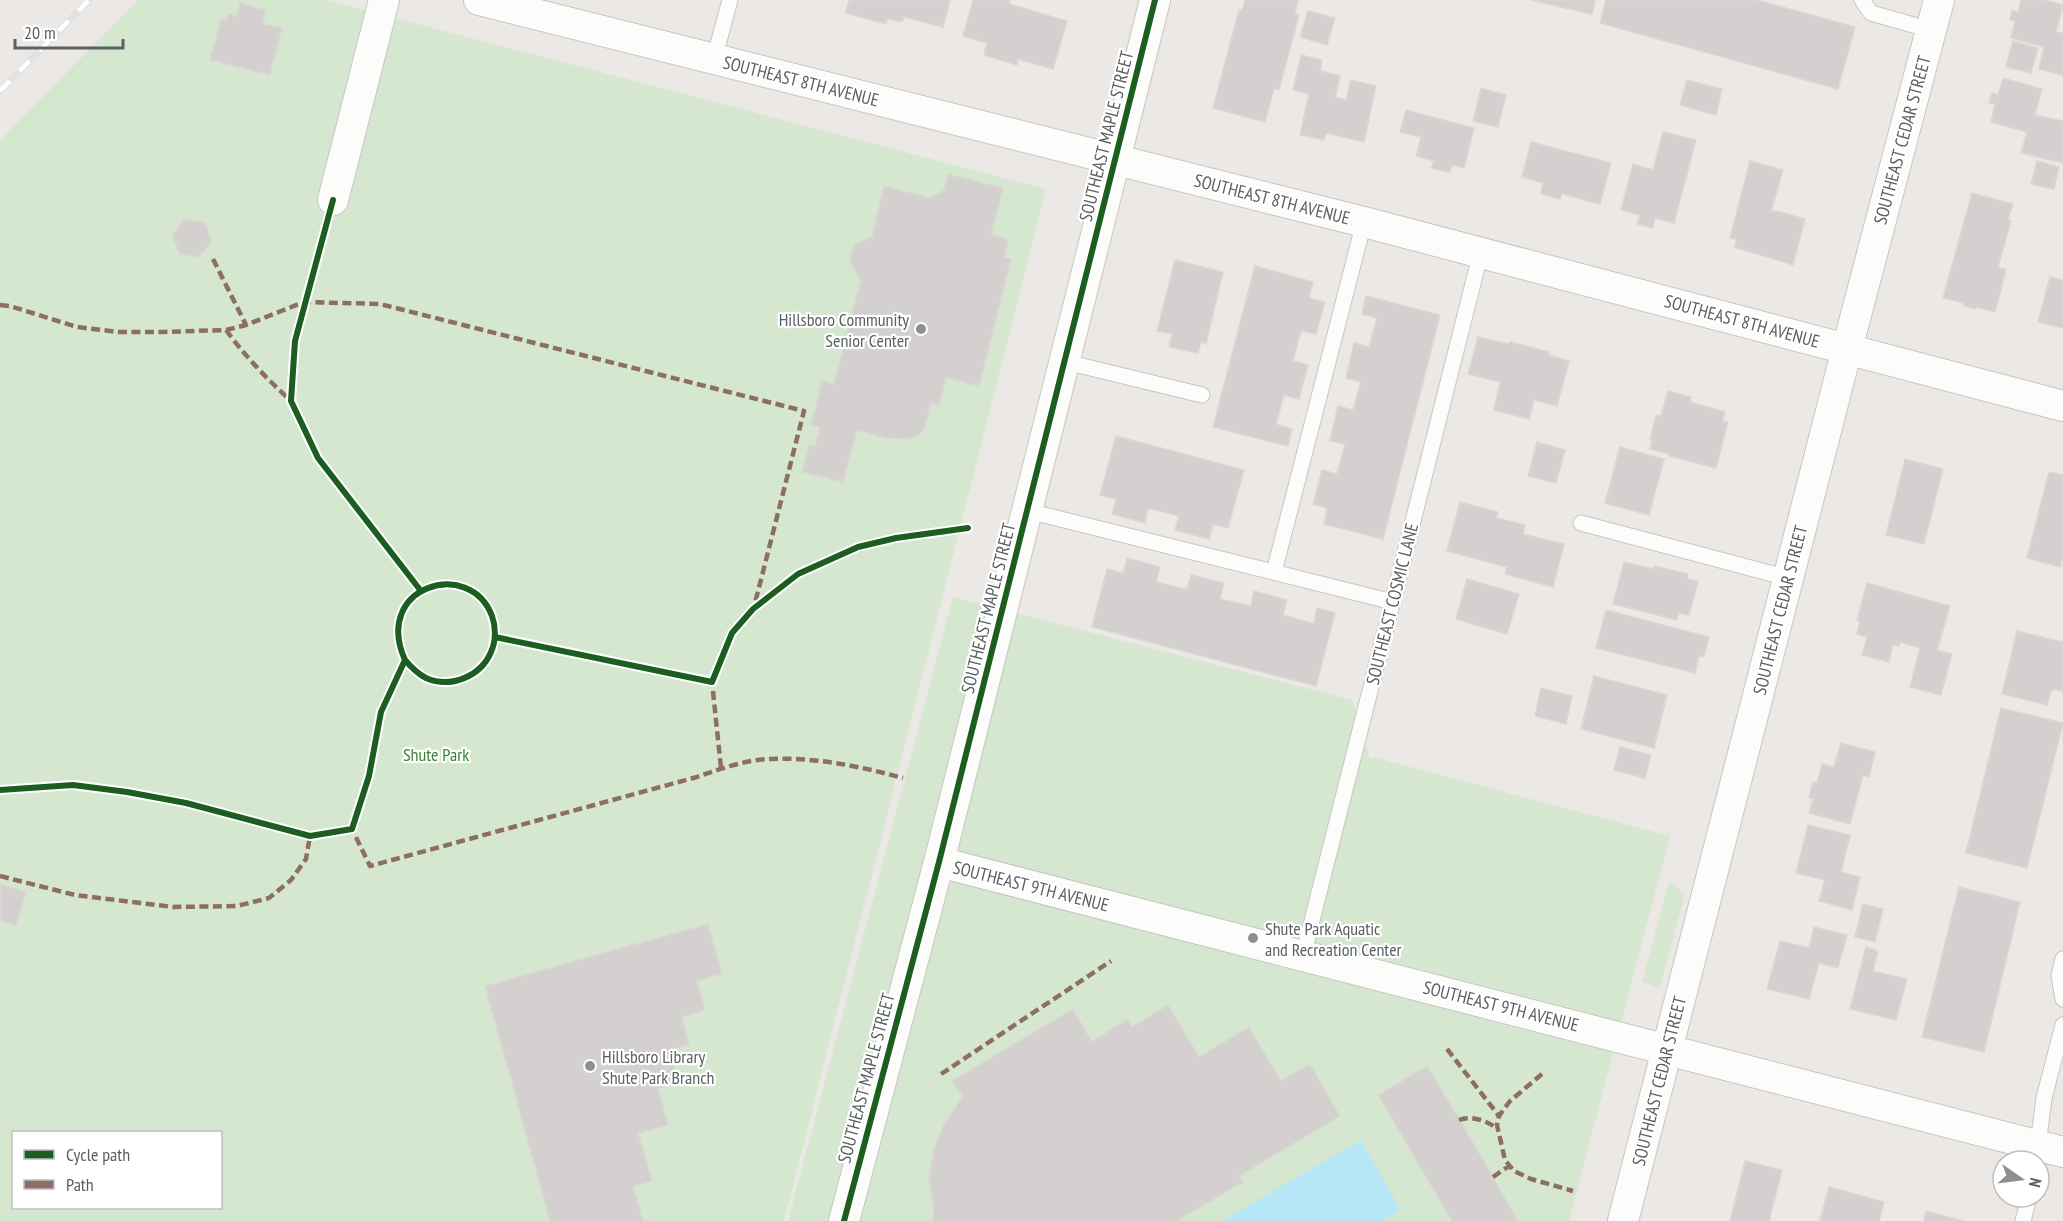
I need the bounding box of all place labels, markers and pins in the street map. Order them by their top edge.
place label: Hillsboro Community Senior Center [779,308,909,352]
marker: Hillsboro Community Senior Center [914,322,928,336]
place label: Shute Park Aquatic and Recreation Center [1265,917,1402,961]
marker: Shute Park Aquatic and Recreation Center [1246,931,1260,945]
place label: Hillsboro Library Shute Park Branch [602,1045,714,1089]
marker: Hillsboro Library Shute Park Branch [583,1059,597,1073]

